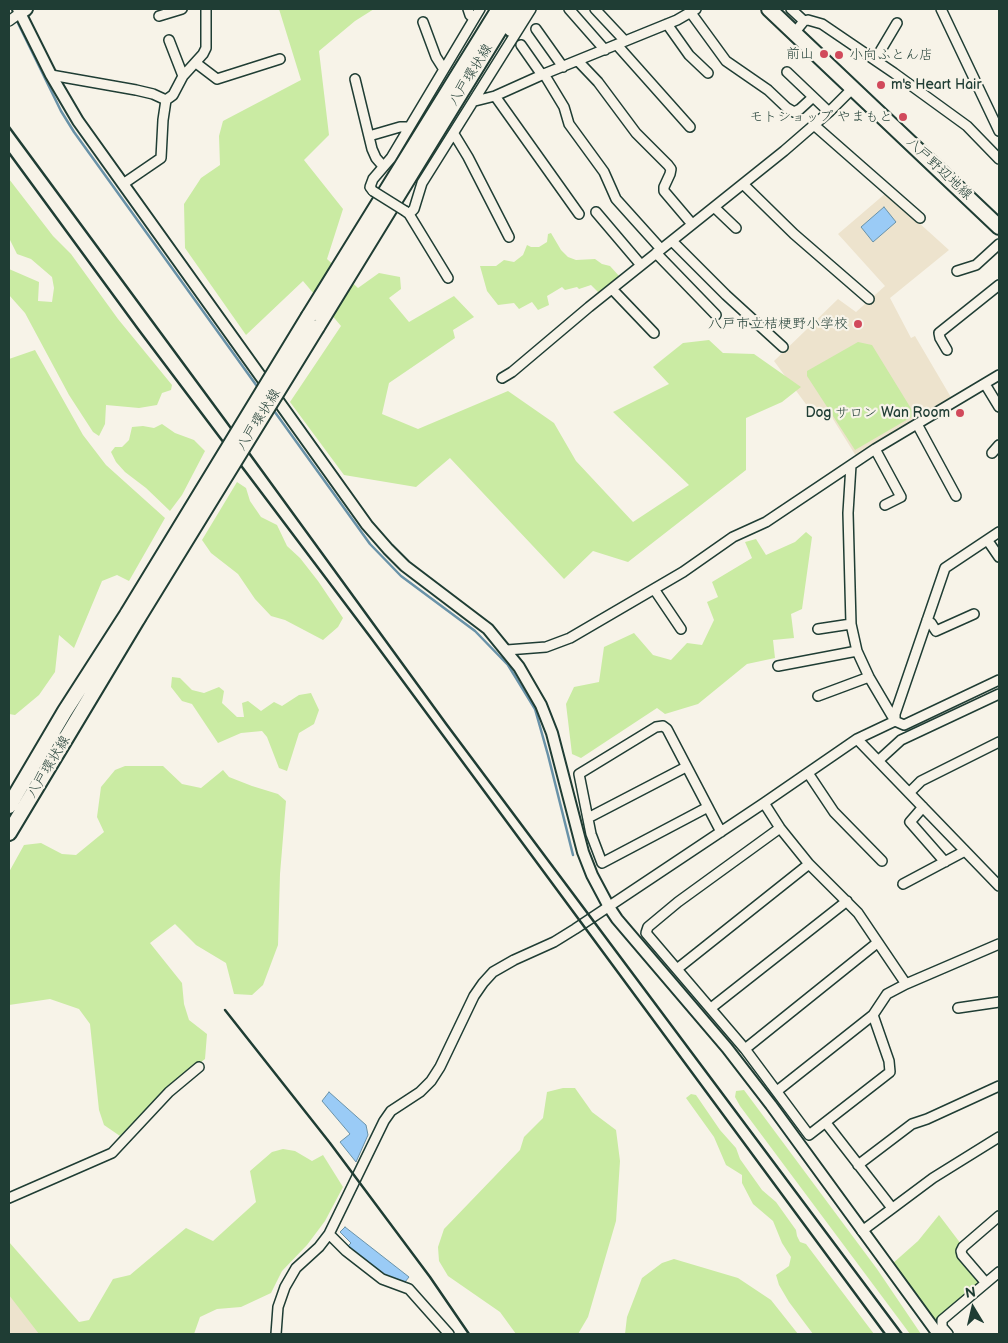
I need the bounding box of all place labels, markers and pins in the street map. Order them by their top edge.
place label: 前山 [786,46,814,62]
place label: 小向ふとん店 [849,47,933,63]
marker: 前山 [818,48,830,60]
marker: 小向ふとん店 [833,49,845,61]
place label: m's Heart Hair [891,77,981,93]
marker: m's Heart Hair [875,79,887,91]
place label: モトショップ やまもと [749,109,893,125]
marker: モトショップ やまもと [897,111,909,123]
place label: 八戸市立桔梗野小学校 [708,316,848,332]
marker: 八戸市立桔梗野小学校 [852,318,864,330]
place label: Dog サロン Wan Room [805,405,950,421]
marker: Dog サロン Wan Room [954,407,966,419]

